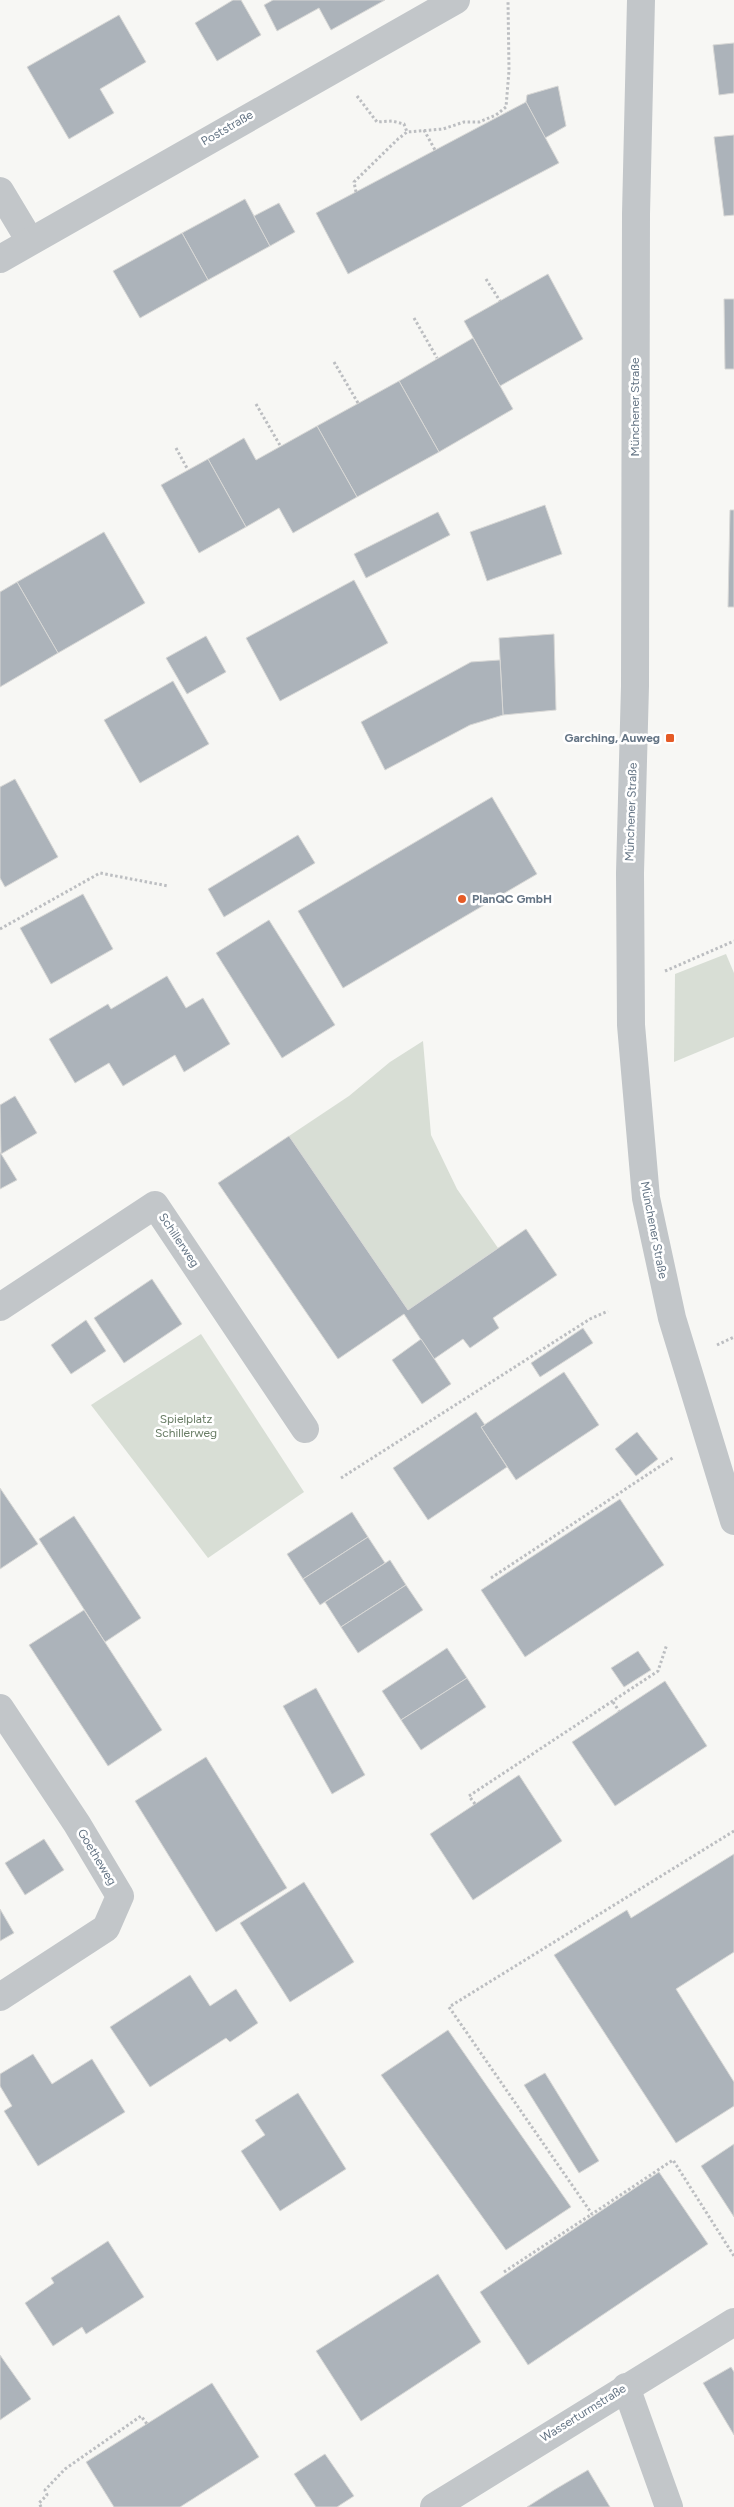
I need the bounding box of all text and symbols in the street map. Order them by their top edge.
street label: Poststraße [199,107,256,148]
street label: Münchener Straße [628,357,642,456]
place label: Garching, Auweg [565,731,660,745]
marker: Garching, Auweg [664,732,676,744]
street label: Münchener Straße [622,762,640,862]
place label: PlanQC GmbH [472,892,552,906]
marker: PlanQC GmbH [456,893,468,905]
street label: Münchener Straße [638,1180,670,1280]
street label: Schillerweg [156,1210,202,1270]
park label: Spielplatz Schillerweg [155,1412,217,1440]
street label: Goetheweg [75,1826,119,1888]
street label: Wasserturmstraße [538,2381,629,2445]

